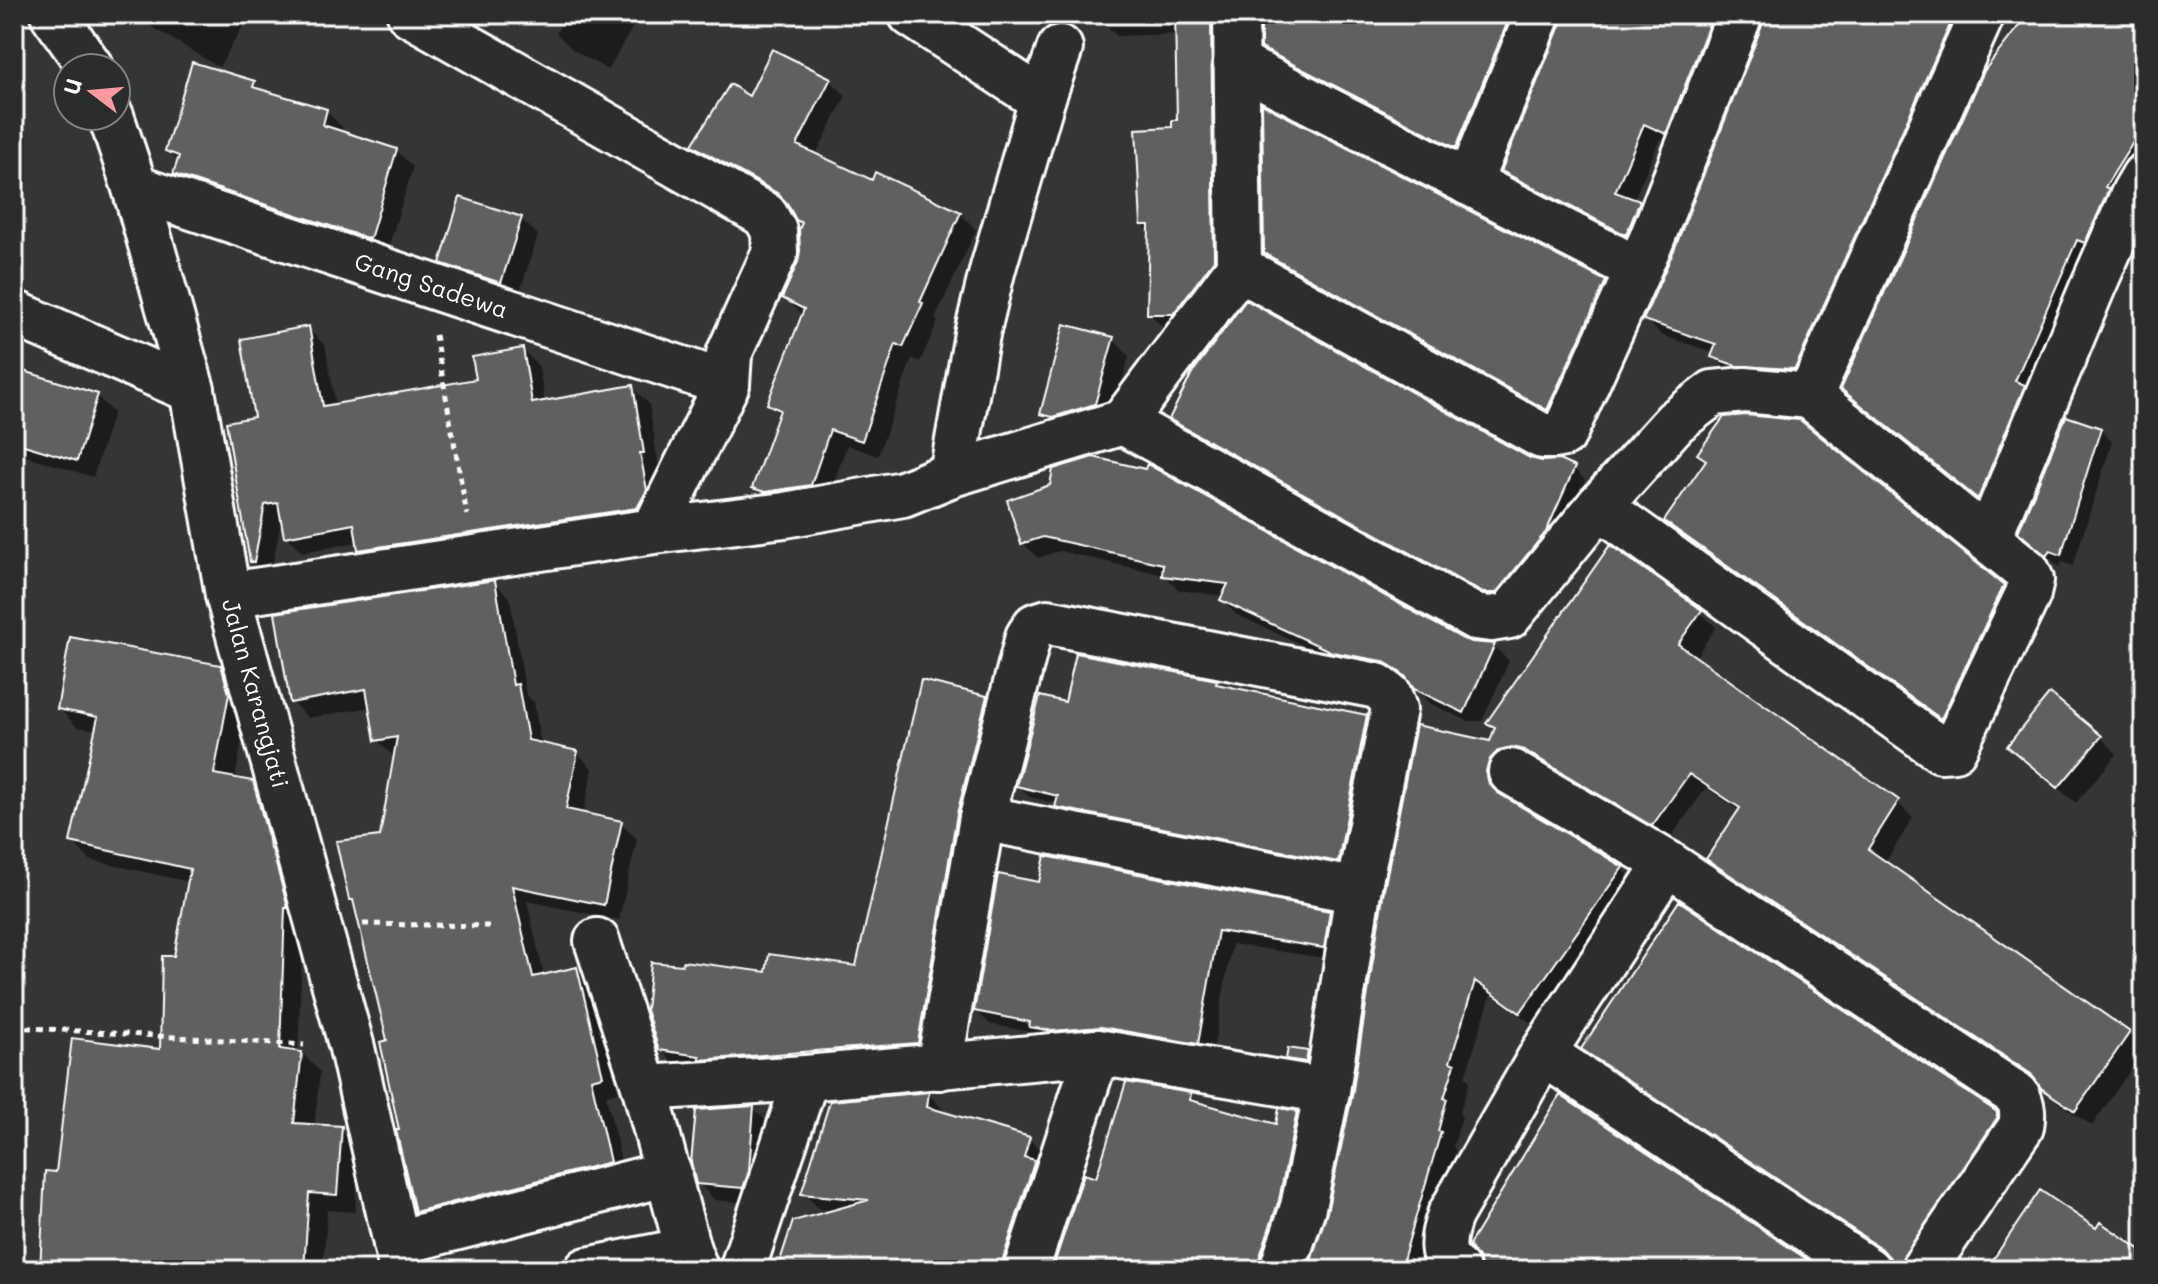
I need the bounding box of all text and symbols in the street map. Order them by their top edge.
north arrow [52,52,132,132]
text: U [56,75,88,98]
street label: Gang Sadewa [351,245,512,324]
street label: Jalan Karangjati [216,595,297,791]

